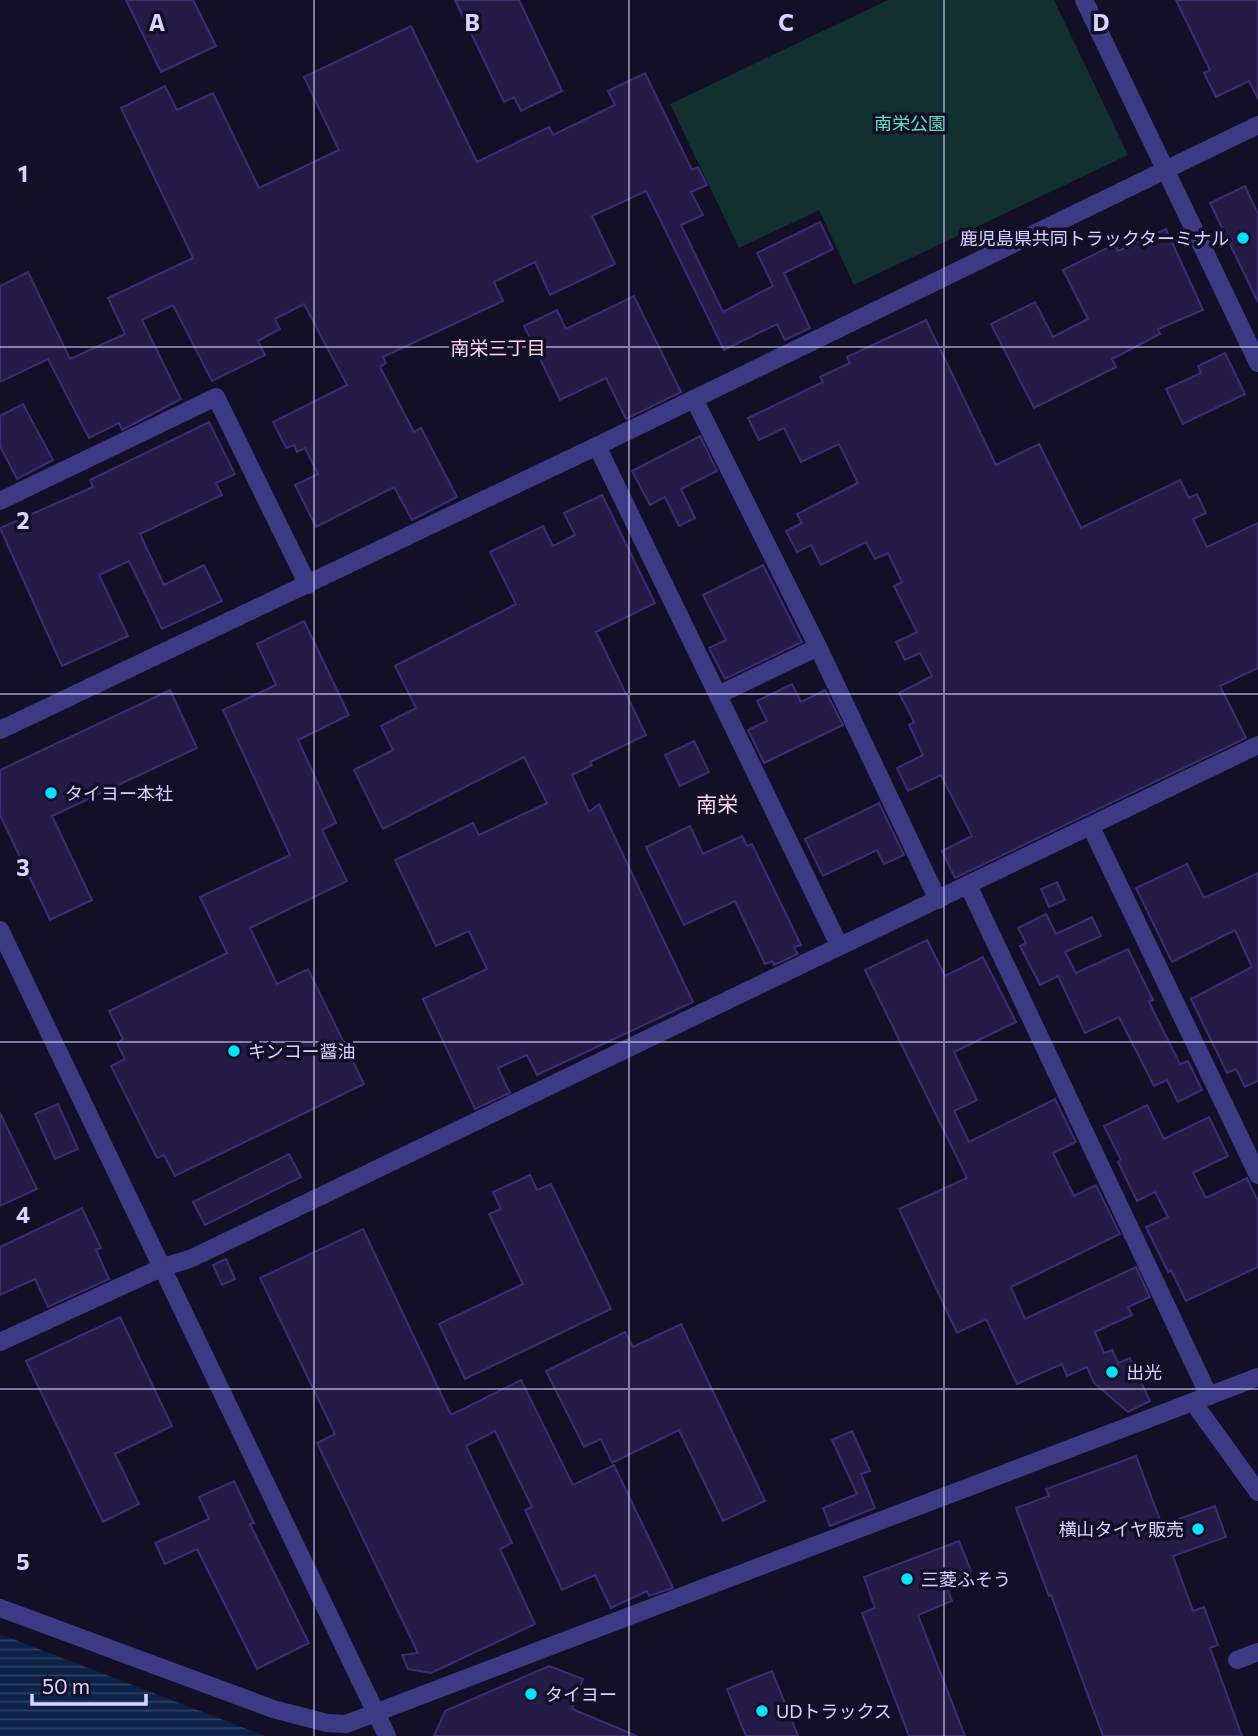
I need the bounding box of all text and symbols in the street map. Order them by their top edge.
text: A [149,8,166,36]
text: B [464,8,480,36]
text: C [778,8,794,36]
text: D [1093,8,1110,36]
park label: 南栄公園 [874,112,946,134]
text: 1 [18,159,28,187]
place label: 鹿児島県共同トラックターミナル [960,227,1229,249]
marker: 鹿児島県共同トラックターミナル [1235,230,1251,246]
district label: 南栄三丁目 [450,336,546,359]
text: 2 [16,506,30,534]
place label: タイヨー本社 [65,782,173,804]
marker: タイヨー本社 [43,785,59,801]
district label: 南栄 [696,791,738,816]
text: 3 [16,853,30,881]
place label: キンコー醤油 [248,1040,355,1062]
marker: キンコー醤油 [226,1043,242,1059]
text: 4 [16,1200,30,1228]
place label: 出光 [1126,1361,1162,1383]
marker: 出光 [1104,1364,1120,1380]
place label: 横山タイヤ販売 [1059,1518,1184,1540]
marker: 横山タイヤ販売 [1190,1521,1206,1537]
text: 5 [16,1547,30,1575]
place label: 三菱ふそう [921,1568,1011,1590]
marker: 三菱ふそう [899,1571,915,1587]
scale bar [32,1662,145,1706]
text: 50 m [42,1673,90,1698]
place label: タイヨー [545,1683,617,1705]
marker: タイヨー [523,1686,539,1702]
place label: UDトラックス [776,1700,892,1722]
marker: UDトラックス [754,1703,770,1719]

